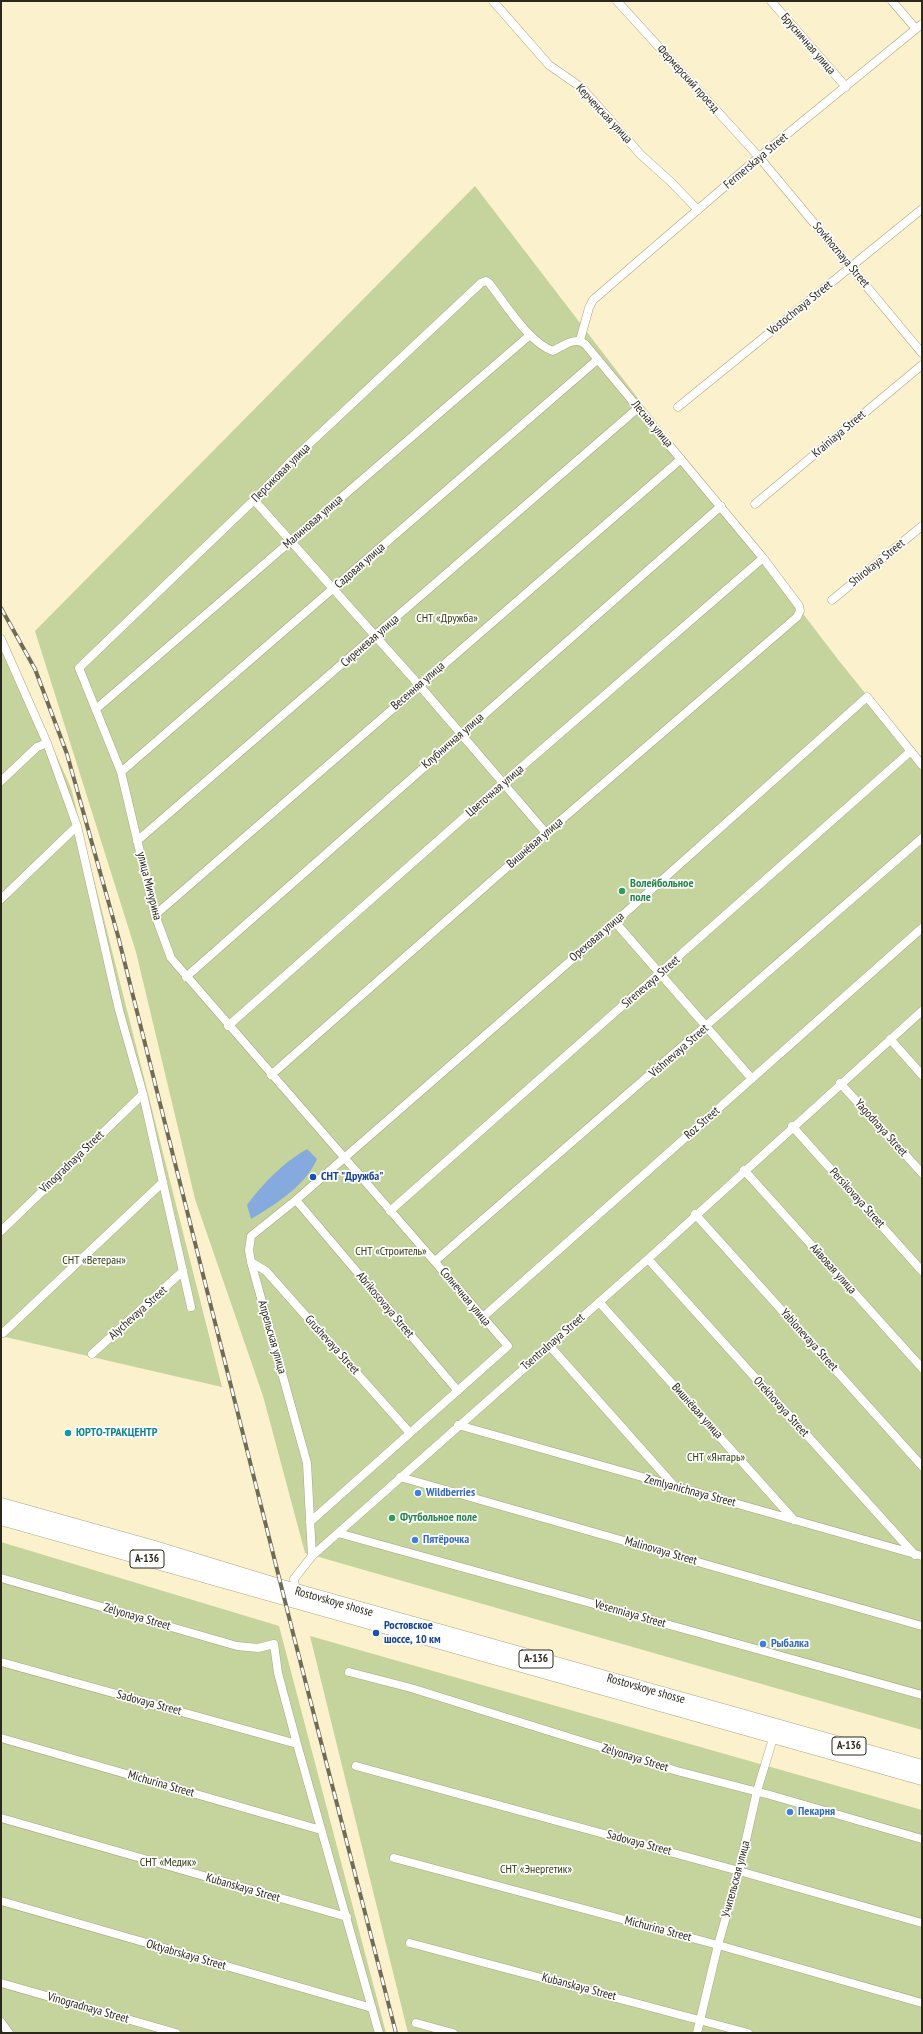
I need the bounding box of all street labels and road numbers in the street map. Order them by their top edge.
street label: Брусничная улица [778,11,838,77]
street label: Фермерский проезд [654,42,722,116]
street label: Керченская улица [573,81,635,147]
street label: Fermerskaya Street [721,130,791,192]
street label: Sovkhoznaya Street [809,219,873,291]
street label: Vostochnaya Street [765,278,835,338]
street label: Лесная улица [628,398,676,450]
street label: Krainiaya Street [809,407,869,461]
street label: Персиковая улица [249,441,313,505]
street label: Малиновая улица [280,492,346,552]
street label: Shirokaya Street [846,536,908,590]
street label: Садовая улица [332,540,388,592]
street label: Сиреневая улица [338,612,402,670]
street label: Весенняя улица [388,659,448,713]
street label: Клубничная улица [419,710,487,772]
street label: Цветочная улица [463,762,527,820]
street label: Вишнёвая улица [504,815,566,871]
street label: улица Мичурина [134,850,164,922]
street label: Ореховая улица [567,909,627,965]
street label: Sirenevaya Street [619,953,683,1011]
street label: Vishnevaya Street [646,1021,712,1081]
street label: Yagodnaya Street [852,1096,910,1160]
street label: Roz Street [681,1104,723,1142]
street label: Vinogradnaya Street [37,1128,107,1196]
street label: Persikovaya Street [826,1165,888,1231]
street label: Айвовая улица [807,1241,859,1297]
street label: Солнечная улица [436,1265,494,1329]
street label: Abrikosovaya Street [353,1269,417,1341]
street label: Alychevaya Street [106,1283,170,1343]
street label: Апрельская улица [255,1299,289,1375]
street label: Yablonevaya Street [777,1306,841,1374]
street label: Tsentralnaya Street [518,1310,588,1374]
street label: Grushevaya Street [302,1312,362,1378]
street label: Orekhovaya Street [750,1374,812,1440]
street label: Вишнёвая улица [668,1380,726,1442]
street label: Zemlyanichnaya Street [643,1472,737,1510]
street label: Malinovaya Street [623,1534,699,1568]
road number: А-136 [130,1550,164,1568]
street label: Rostovskoye shosse [293,1584,375,1620]
street label: Vesenniaya Street [593,1597,667,1631]
street label: Zelyonaya Street [102,1601,172,1633]
road number: А-136 [519,1650,553,1668]
street label: Rostovskoye shosse [605,1671,687,1707]
street label: Sadovaya Street [115,1687,183,1719]
road number: А-136 [832,1737,866,1755]
street label: Zelyonaya Street [600,1741,670,1775]
street label: Michurina Street [126,1768,196,1800]
street label: Sadovaya Street [605,1827,673,1859]
street label: Учительская улица [719,1839,753,1919]
street label: Kubanskaya Street [204,1871,282,1905]
street label: Michurina Street [623,1913,693,1945]
street label: Oktyabrskaya Street [144,1937,228,1973]
street label: Kubanskaya Street [540,1970,618,2004]
street label: Vinogradnaya Street [46,1990,130,2026]

